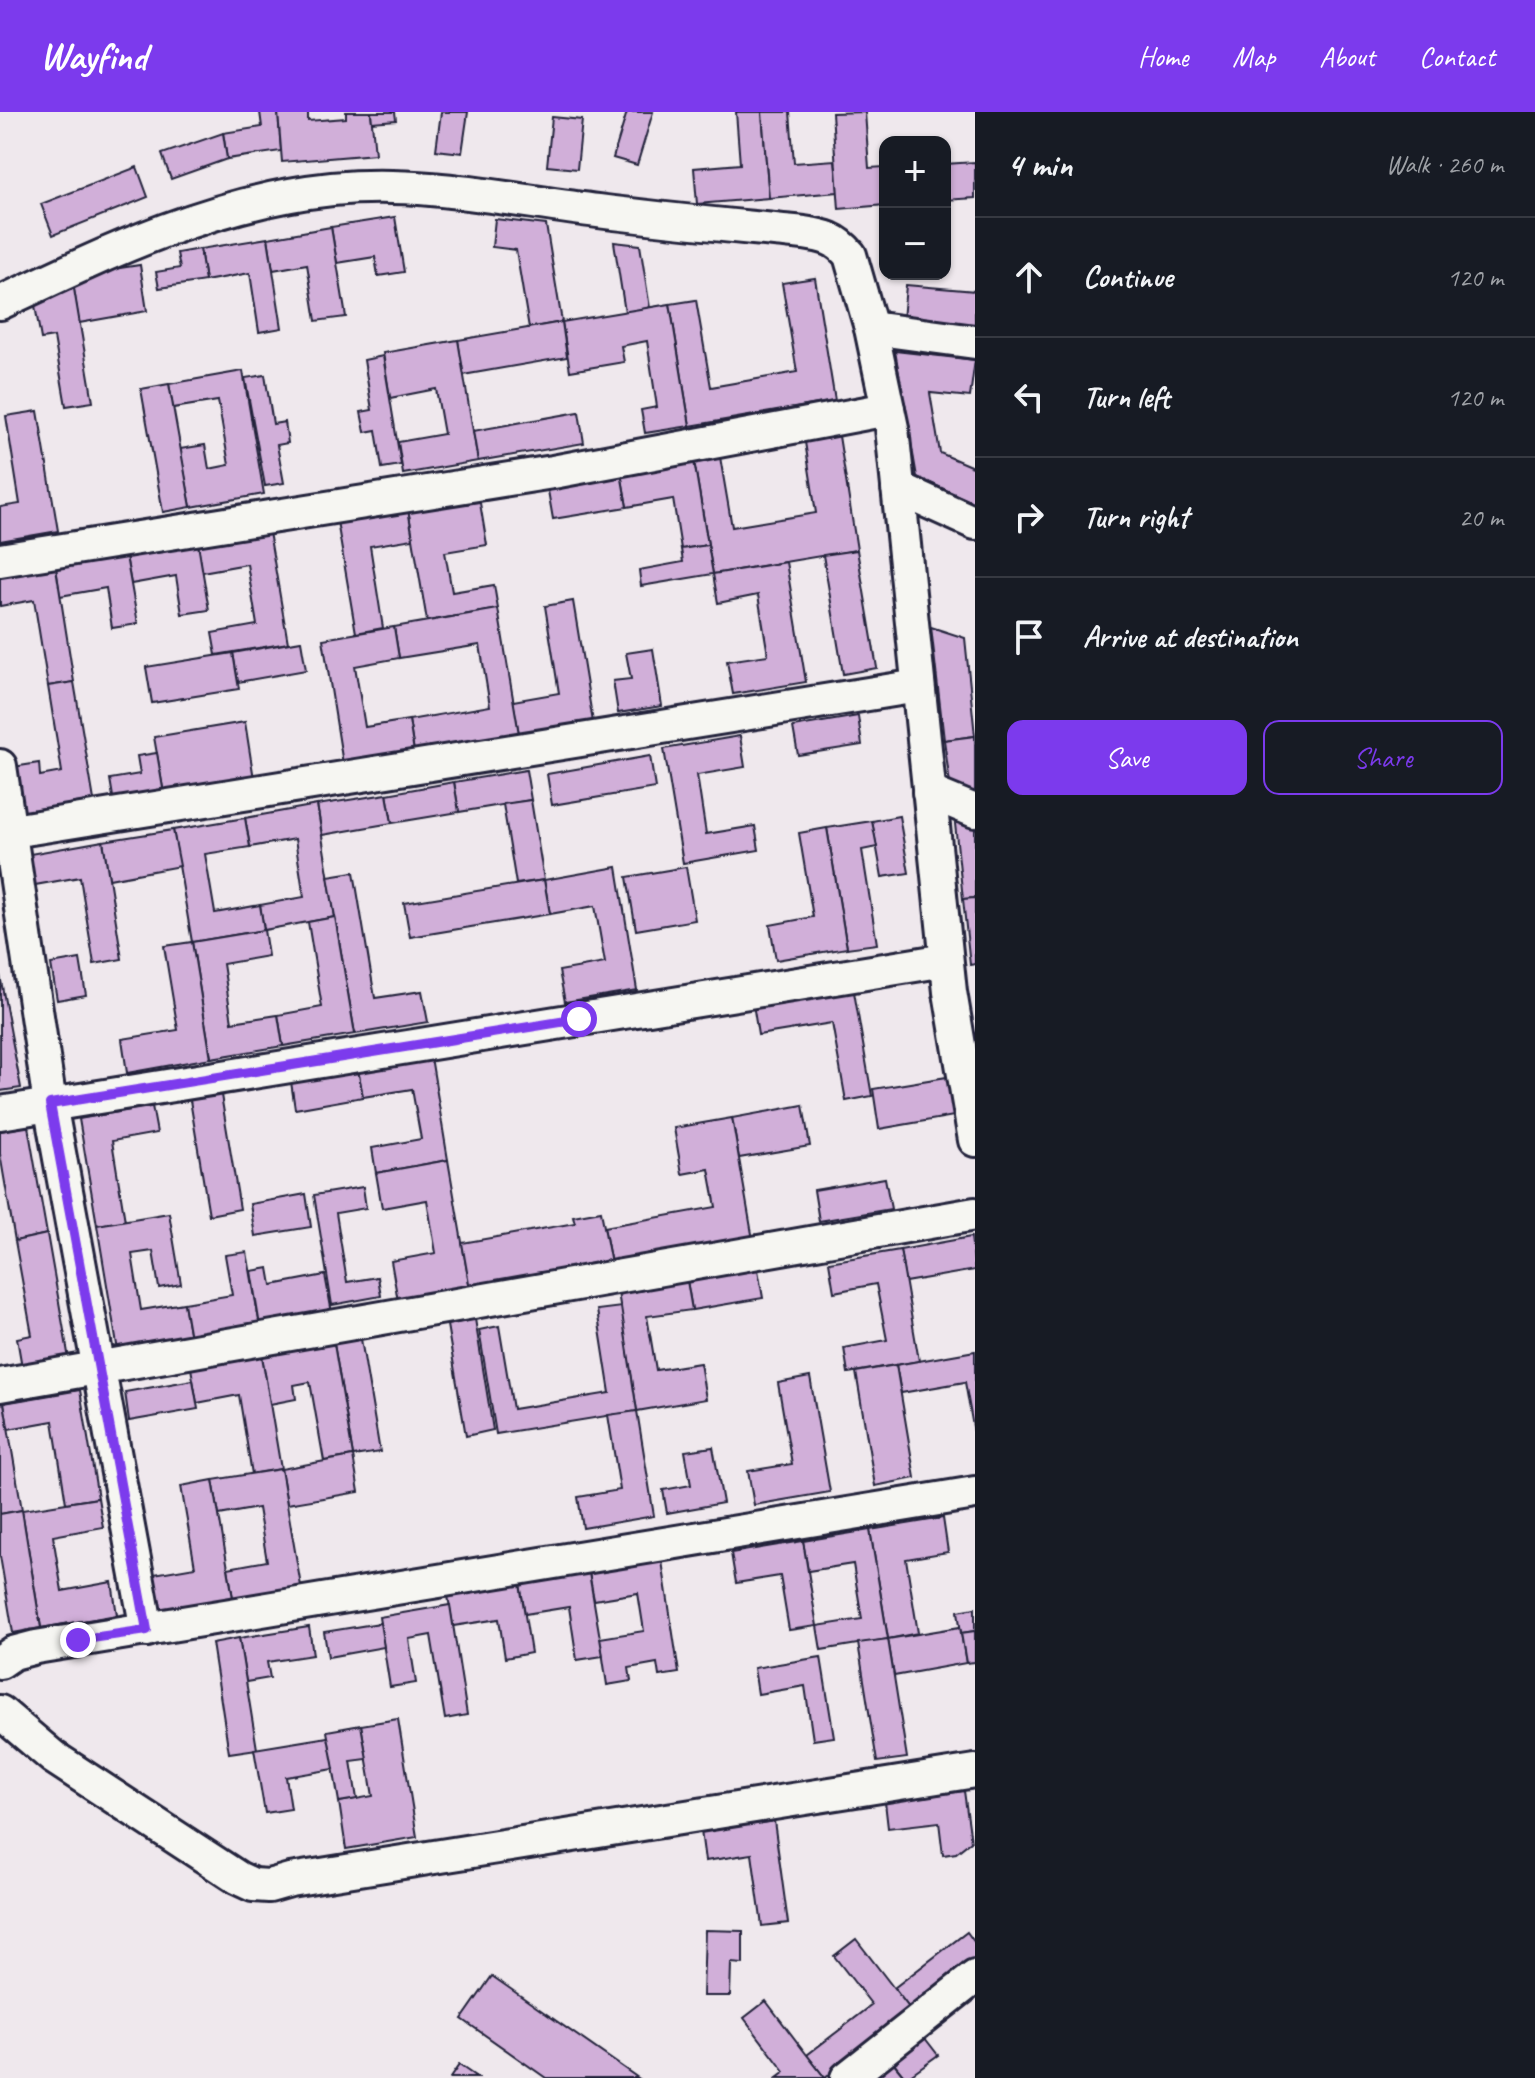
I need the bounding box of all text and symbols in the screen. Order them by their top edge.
text: Wayfind [40,33,147,80]
text: Home [1138,39,1188,74]
text: Map [1232,39,1275,74]
text: About [1319,39,1375,74]
text: Contact [1419,39,1495,74]
map controls [879,136,951,280]
button: + [879,136,951,208]
text: 4 min [1007,143,1072,186]
text: Walk · 260 m [1386,148,1503,181]
button: − [879,208,951,280]
icon: ahead [1007,255,1051,299]
text: Continue [1083,258,1173,296]
text: 120 m [1447,261,1503,294]
icon: left [1007,375,1051,419]
text: Turn left [1083,378,1170,416]
text: 120 m [1447,381,1503,414]
icon: right [1007,495,1051,539]
text: Turn right [1083,498,1188,536]
text: 20 m [1459,501,1503,534]
icon: arrive [1007,615,1051,659]
text: Arrive at destination [1083,618,1298,656]
button: Save [1007,720,1247,795]
button: Share [1263,720,1503,795]
route start [561,1001,597,1037]
route end [60,1622,96,1658]

